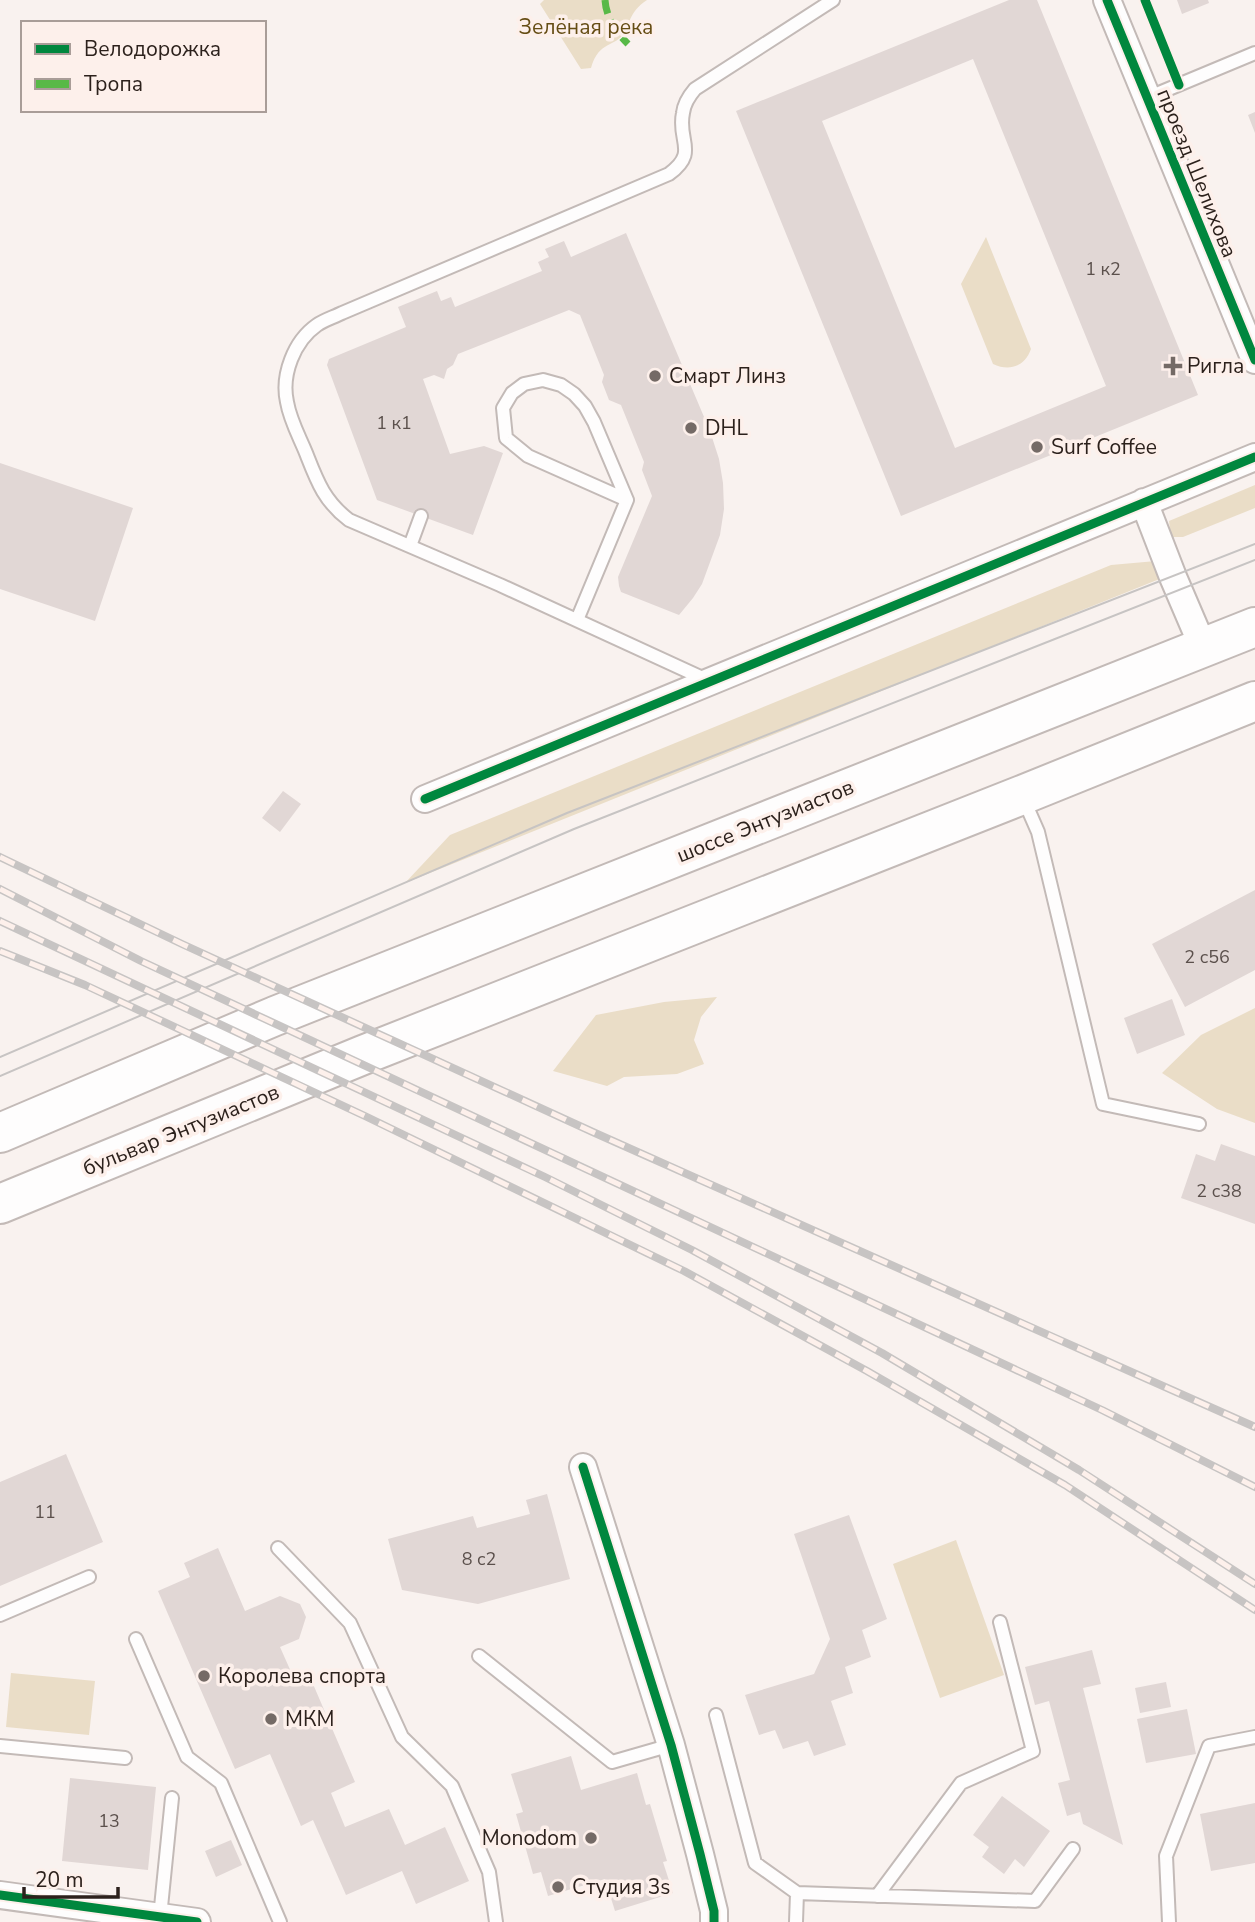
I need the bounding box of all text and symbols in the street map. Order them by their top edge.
park label: Зелёная река [519,13,653,41]
legend [21,21,266,112]
text: Велодорожка [84,35,221,63]
text: Тропа [84,70,143,98]
street label: проезд Шелихова [1150,84,1244,262]
house number: 1 к2 [1085,257,1121,281]
place label: Ригла [1187,352,1244,380]
marker: Ригла [1165,358,1181,374]
place label: Смарт Линз [669,362,786,390]
marker: Смарт Линз [647,368,663,384]
house number: 1 к1 [376,411,412,435]
place label: DHL [705,414,749,442]
marker: DHL [683,420,699,436]
place label: Surf Coffee [1051,433,1157,461]
marker: Surf Coffee [1029,439,1045,455]
street label: шоссе Энтузиастов [672,773,858,869]
house number: 2 с56 [1184,945,1230,969]
street label: бульвар Энтузиастов [79,1078,283,1182]
house number: 2 с38 [1196,1179,1242,1203]
house number: 11 [34,1500,56,1524]
house number: 8 с2 [462,1547,496,1571]
place label: Королева спорта [218,1662,386,1690]
marker: Королева спорта [196,1668,212,1684]
place label: МКМ [285,1705,334,1733]
marker: МКМ [263,1711,279,1727]
house number: 13 [98,1809,120,1833]
place label: Monodom [482,1824,577,1852]
marker: Monodom [583,1830,599,1846]
scale bar [24,1856,119,1900]
text: 20 m [35,1866,84,1894]
place label: Студия 3s [572,1873,670,1901]
marker: Студия 3s [550,1879,566,1895]

